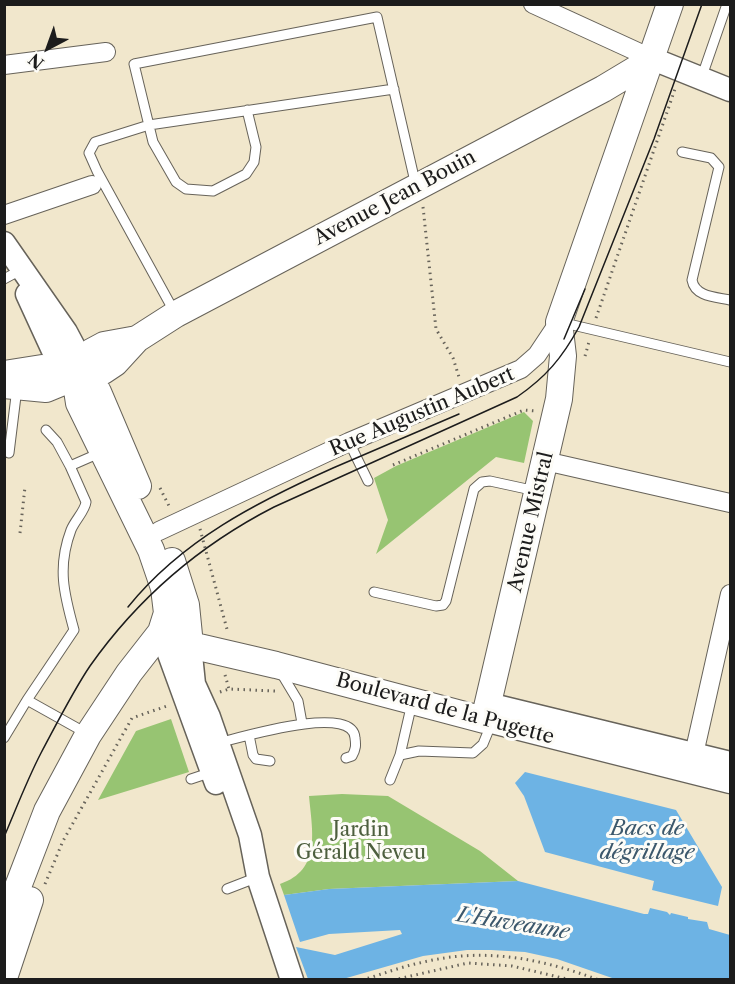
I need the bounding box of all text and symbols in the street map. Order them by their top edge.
north arrow [18,18,78,78]
text: N [24,49,48,74]
street label: Avenue Jean Bouin [310,145,480,251]
street label: Rue Augustin Aubert [326,362,518,462]
street label: Avenue Mistral [503,450,559,594]
street label: Boulevard de la Pugette [333,668,557,750]
water label: Bacs de dégrillage [599,816,695,866]
park label: Jardin Gérald Neveu [296,818,426,865]
water label: L'Huveaune [455,903,571,945]

